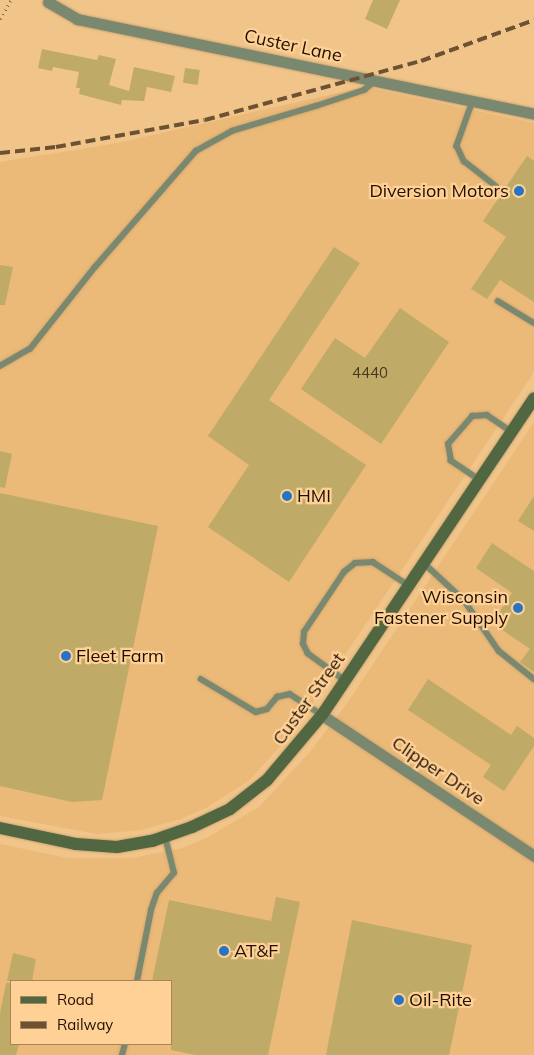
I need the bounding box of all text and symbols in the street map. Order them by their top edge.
street label: Custer Lane [242,25,344,67]
place label: Diversion Motors [369,180,509,202]
marker: Diversion Motors [513,185,525,197]
house number: 4440 [352,364,388,382]
place label: HMI [297,485,331,507]
marker: HMI [281,490,293,502]
place label: Wisconsin Fastener Supply [374,587,508,630]
marker: Wisconsin Fastener Supply [512,602,524,614]
place label: Fleet Farm [76,645,164,667]
street label: Custer Street [268,649,350,749]
marker: Fleet Farm [60,650,72,662]
street label: Clipper Drive [388,732,488,810]
place label: AT&F [234,940,278,962]
marker: AT&F [218,945,230,957]
legend [10,980,172,1045]
place label: Oil-Rite [409,989,472,1011]
text: Road [57,990,94,1009]
marker: Oil-Rite [393,994,405,1006]
text: Railway [57,1015,113,1034]

